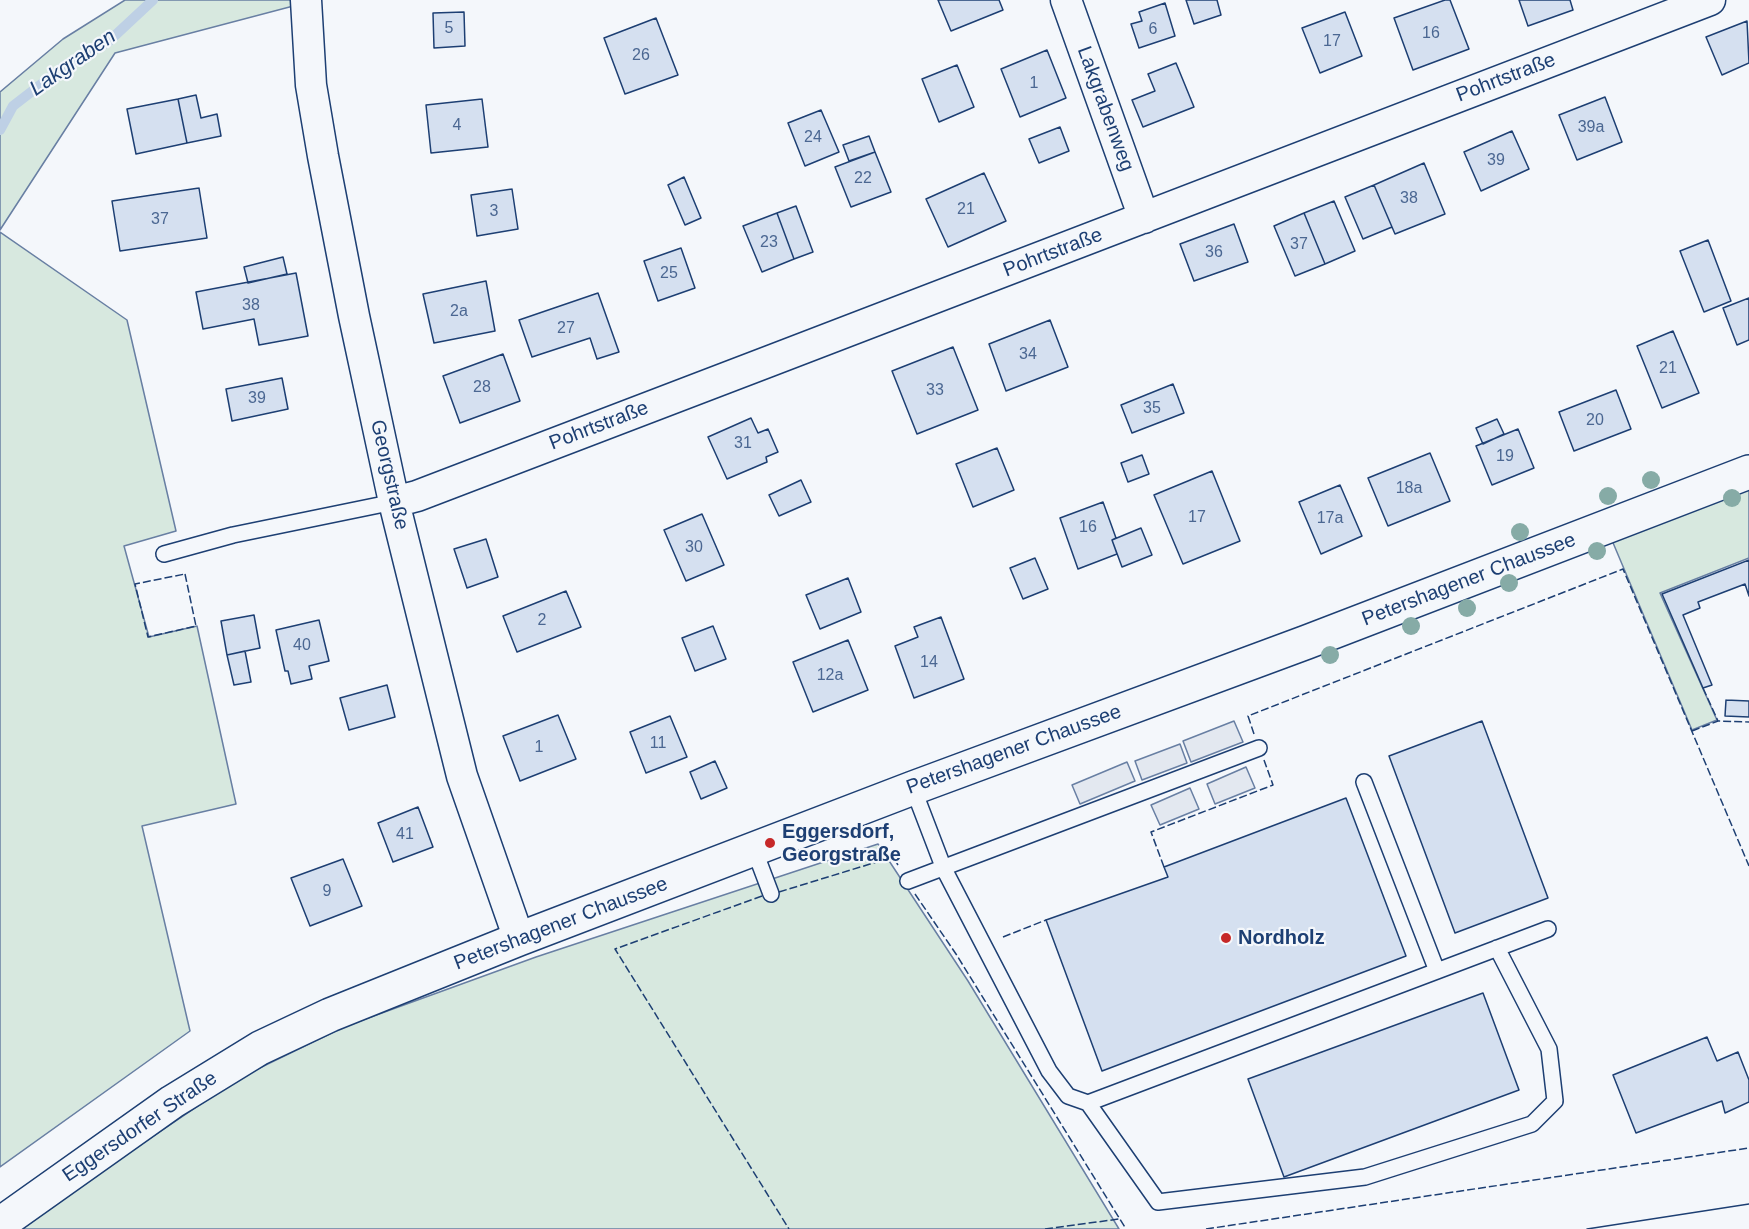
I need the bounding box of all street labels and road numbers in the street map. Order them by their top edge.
street label: Lakgrabenweg [1071,43,1139,175]
street label: Pohrtstraße [1453,48,1559,108]
street label: Pohrtstraße [1000,223,1106,283]
street label: Pohrtstraße [546,396,652,456]
street label: Georgstraße [365,418,413,532]
street label: Petershagener Chaussee [1359,528,1579,632]
street label: Petershagener Chaussee [903,700,1125,800]
street label: Petershagener Chaussee [451,872,671,976]
street label: Eggersdorfer Straße [58,1066,222,1188]

